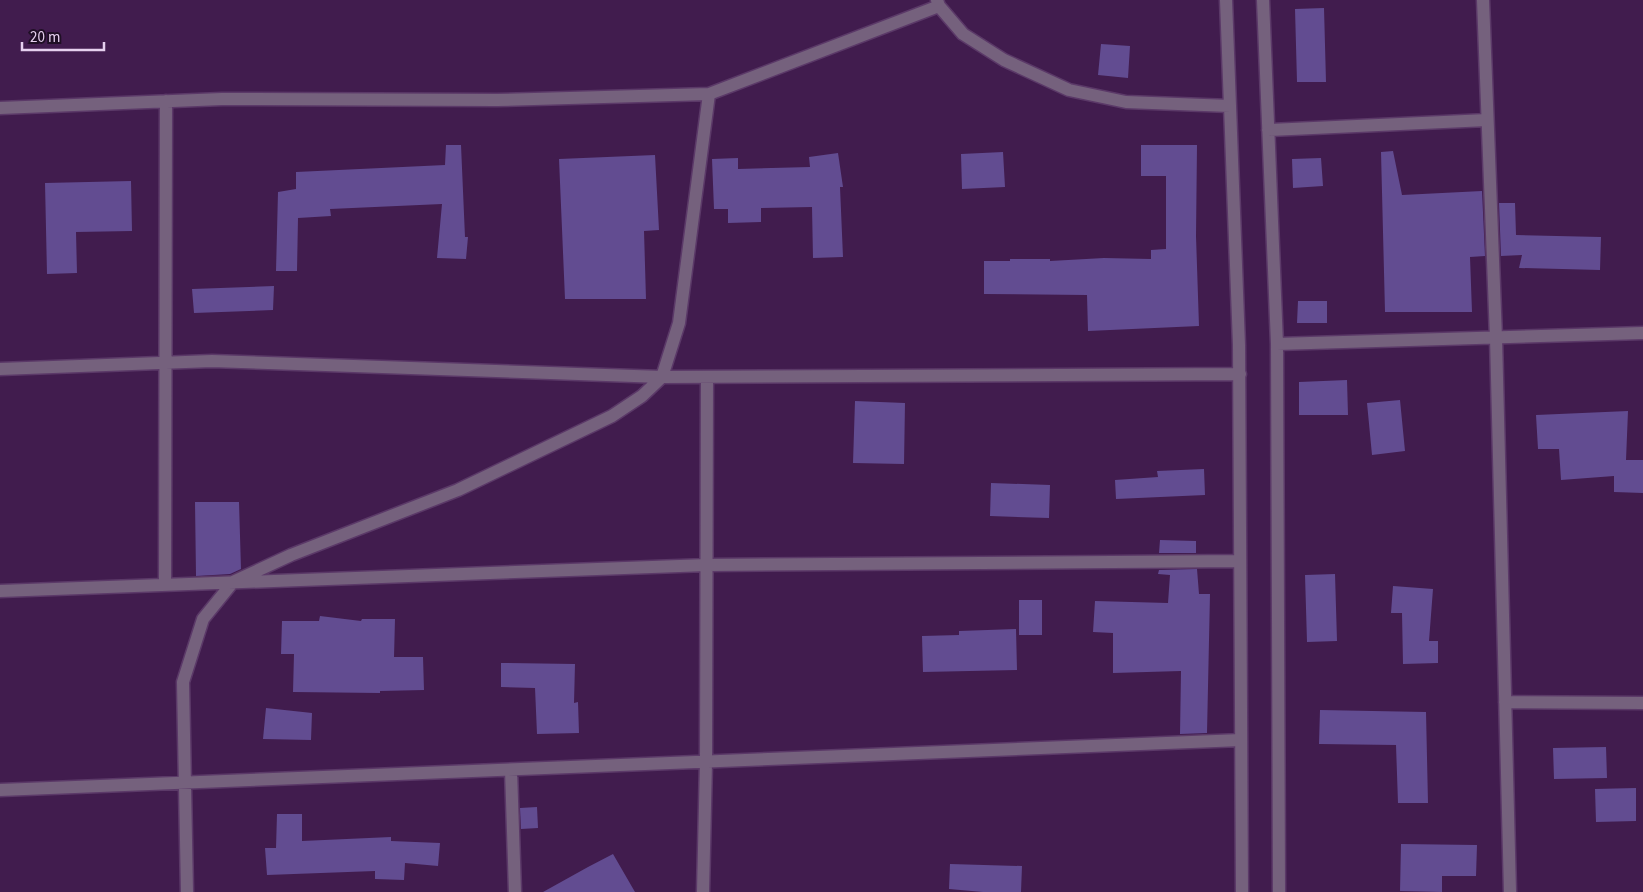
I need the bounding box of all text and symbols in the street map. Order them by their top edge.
scale bar [22,20,105,52]
text: 20 m [30,27,60,48]

